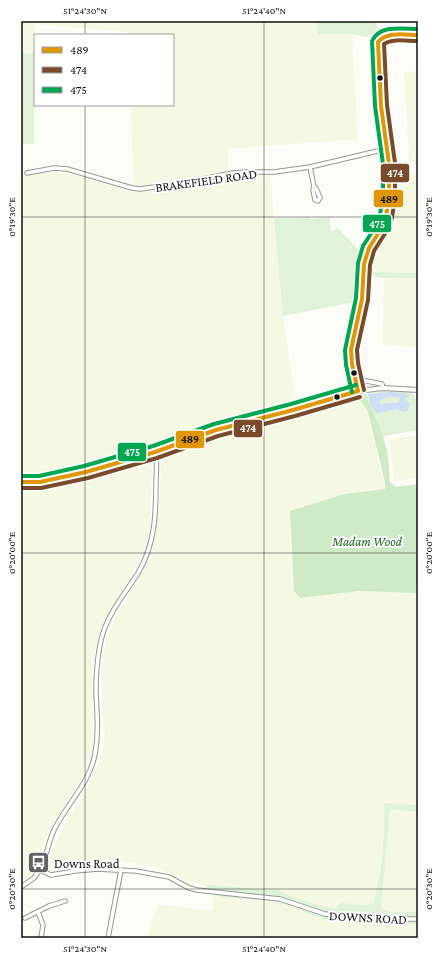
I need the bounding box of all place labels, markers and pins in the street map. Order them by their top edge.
unlabelled marker [375,73,385,83]
unlabelled marker [349,368,359,378]
unlabelled marker [332,392,342,402]
bus stop icon: Downs Road [25,850,51,876]
place label: Downs Road [54,856,120,871]

